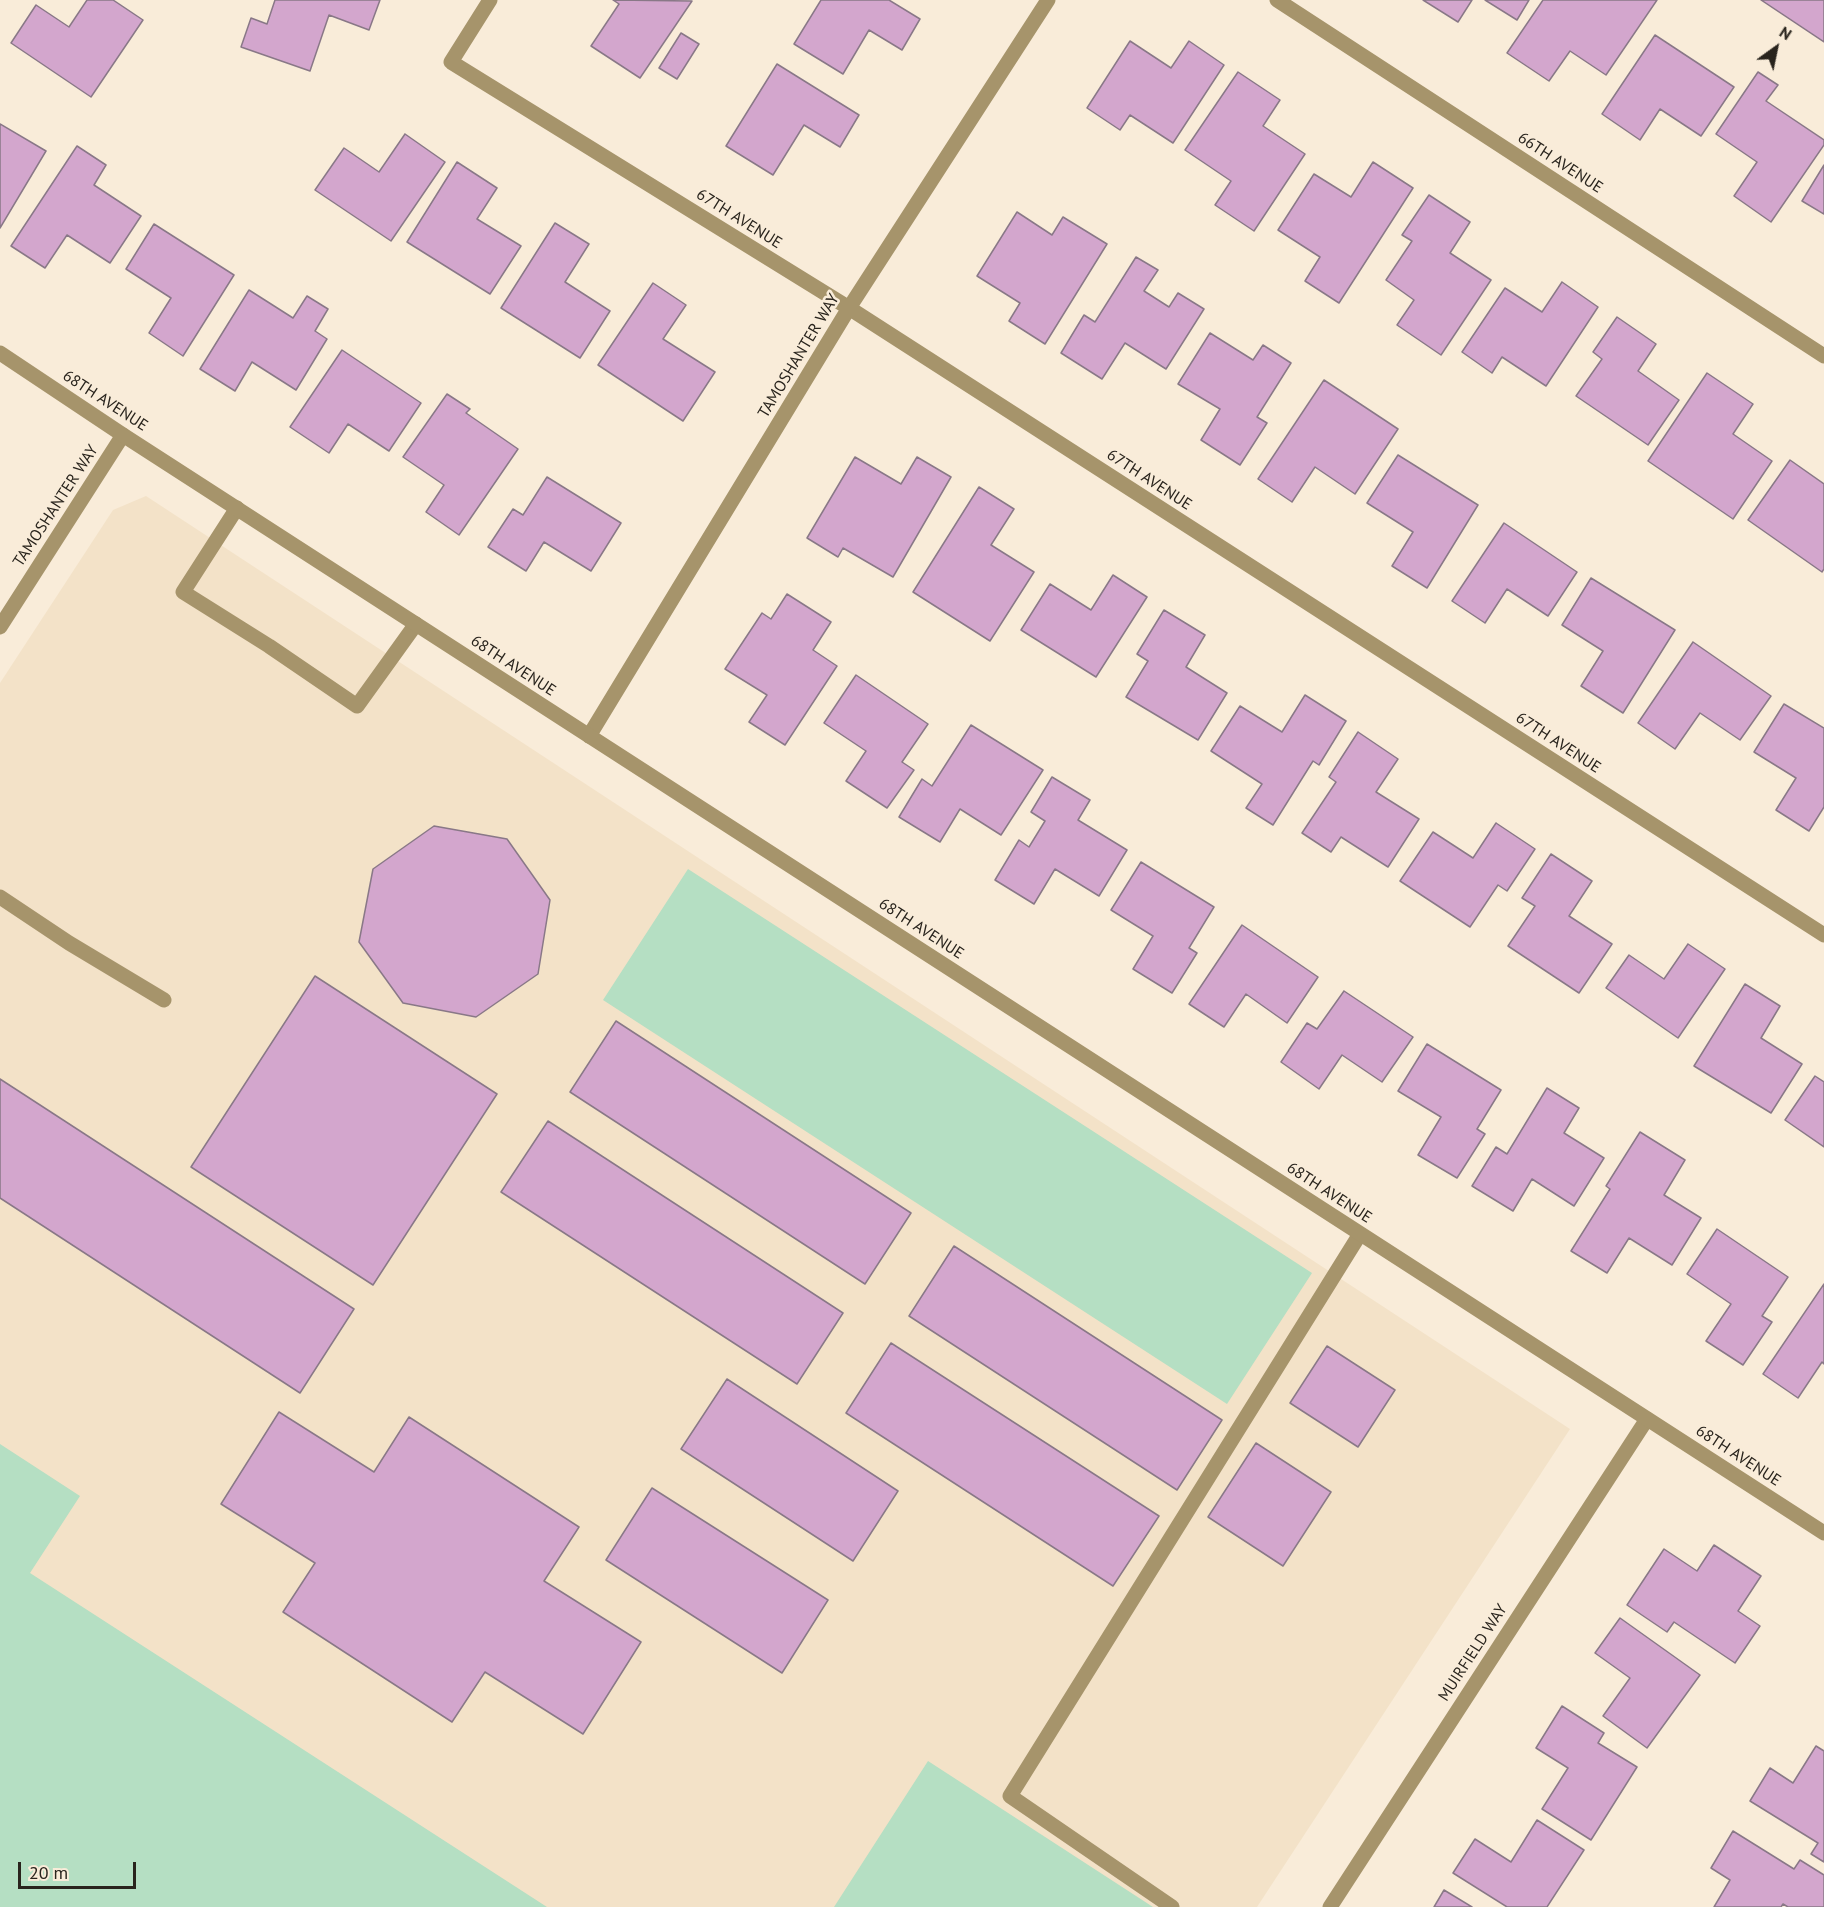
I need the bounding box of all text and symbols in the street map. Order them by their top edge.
north arrow [1746,18,1806,78]
text: N [1776,22,1796,44]
street label: 66TH AVENUE [1514,128,1606,198]
street label: 67TH AVENUE [693,185,785,253]
street label: TAMOSHANTER WAY [754,290,844,422]
street label: 68TH AVENUE [59,366,151,436]
street label: TAMOSHANTER WAY [9,441,103,571]
street label: 67TH AVENUE [1103,445,1195,515]
street label: 68TH AVENUE [467,631,559,701]
street label: 67TH AVENUE [1512,708,1604,778]
street label: 68TH AVENUE [875,894,967,964]
street label: 68TH AVENUE [1283,1158,1375,1228]
street label: 68TH AVENUE [1692,1421,1784,1491]
street label: MUIRFIELD WAY [1435,1601,1511,1705]
scale bar [21,1850,140,1888]
text: 20 m [29,1861,68,1884]

